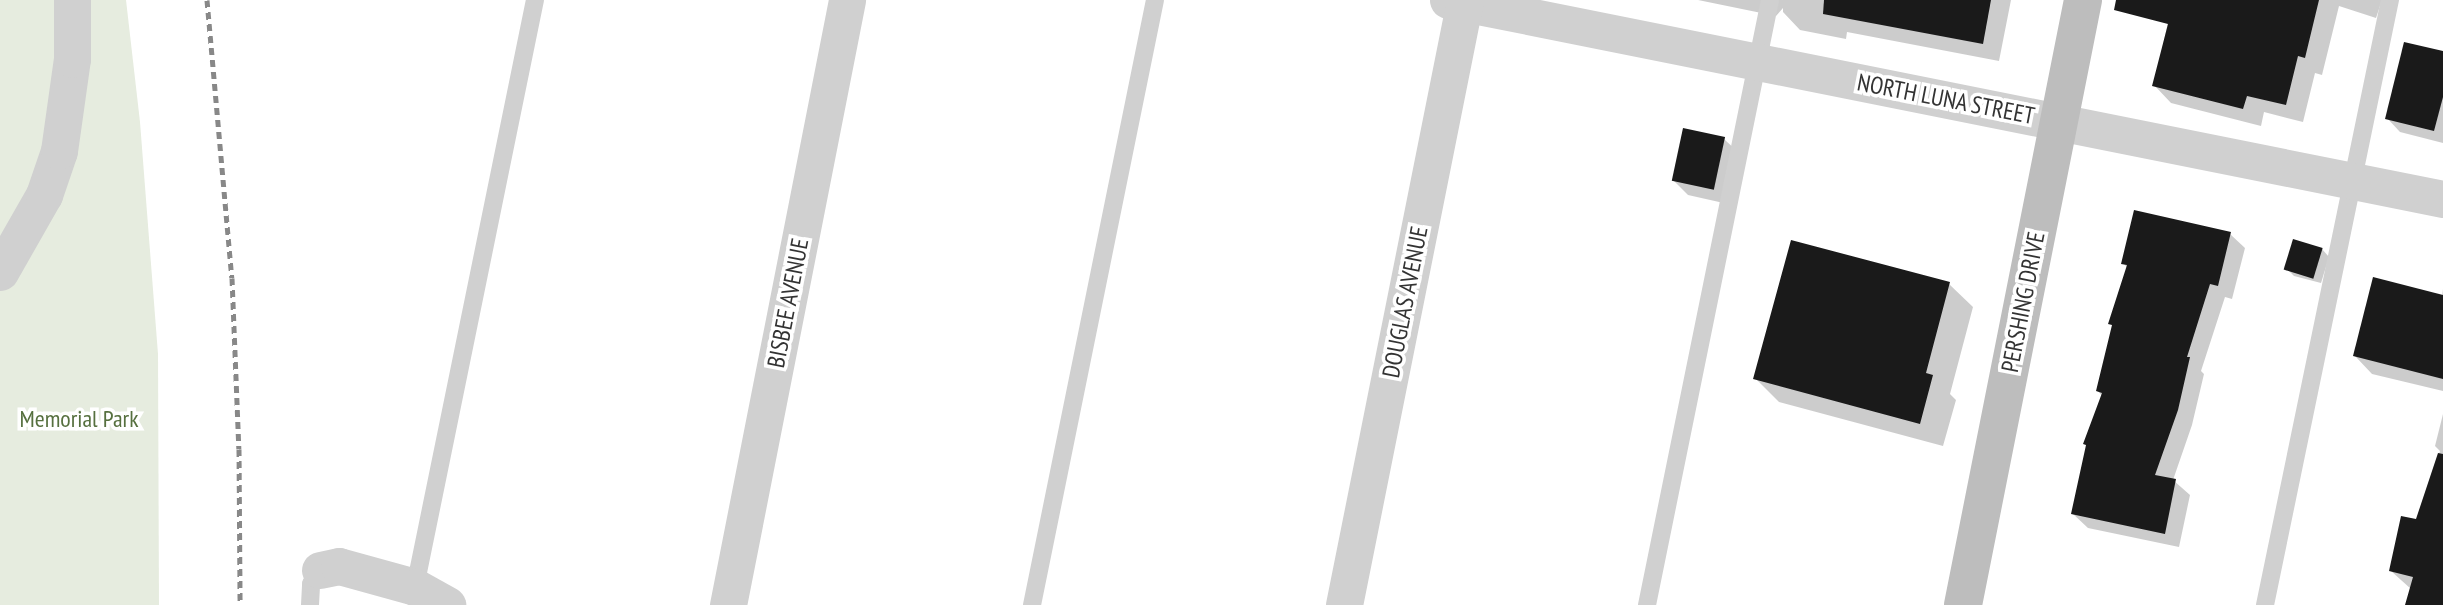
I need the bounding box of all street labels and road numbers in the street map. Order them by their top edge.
street label: NORTH LUNA STREET [1855,68,2037,130]
street label: DOUGLAS AVENUE [1376,223,1434,381]
street label: PERSHING DRIVE [1995,229,2051,375]
street label: BISBEE AVENUE [761,236,815,370]

